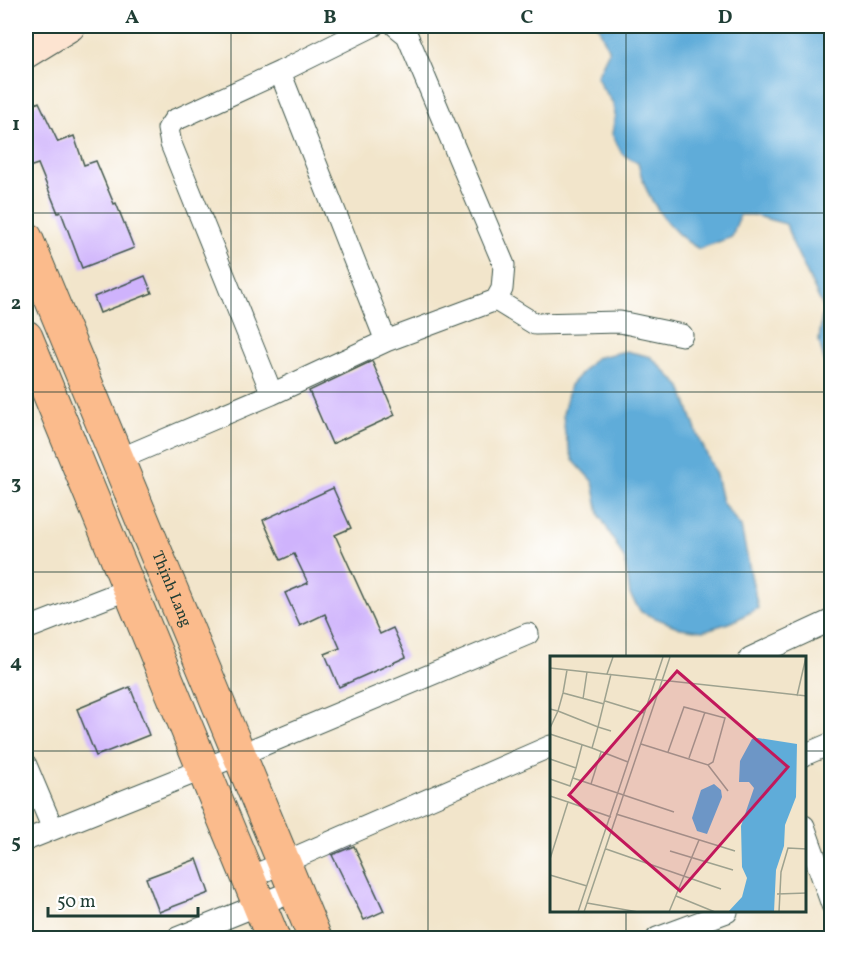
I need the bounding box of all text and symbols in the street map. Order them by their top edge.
text: A [125,4,139,32]
text: B [323,4,337,32]
text: C [521,4,534,32]
text: D [718,4,732,32]
text: 1 [12,111,20,139]
text: 2 [11,290,21,318]
text: 3 [11,470,21,498]
street label: Thịnh Lang [146,548,197,631]
text: 4 [10,649,22,677]
inset map [550,656,806,913]
text: 5 [11,829,21,857]
scale bar [48,880,198,918]
text: 50 m [57,890,96,915]

